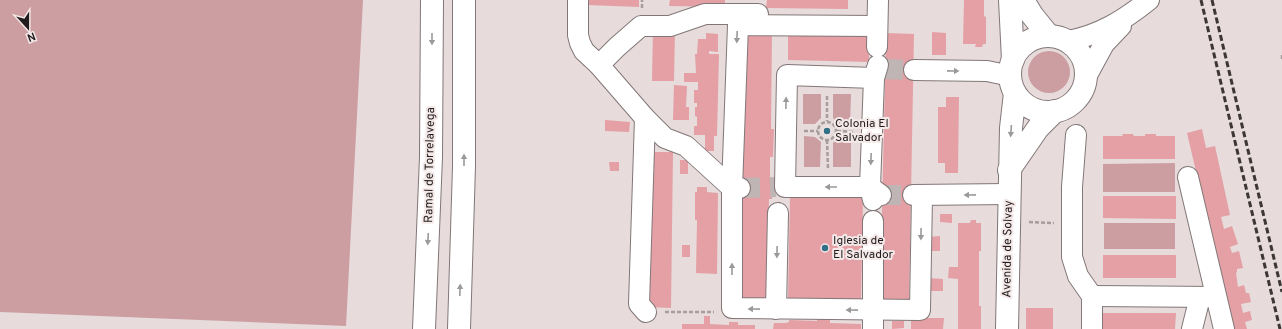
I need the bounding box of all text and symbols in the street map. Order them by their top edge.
north arrow [8,8,48,48]
text: N [25,28,37,44]
one-way arrow [734,31,741,43]
one-way arrow [429,33,435,46]
one-way arrow [947,68,960,74]
one-way arrow [783,96,789,109]
street label: Ramal de Torrelavega [421,107,439,223]
place label: Colonia El Salvador [835,116,889,146]
one-way arrow [1007,125,1014,137]
marker: Colonia El Salvador [822,126,832,136]
one-way arrow [461,153,467,166]
one-way arrow [868,153,875,165]
one-way arrow [824,184,837,190]
one-way arrow [964,191,976,198]
street label: Avenida de Solvay [999,200,1017,298]
one-way arrow [918,228,924,241]
one-way arrow [425,233,431,246]
place label: Iglesia de El Salvador [833,233,894,263]
marker: Iglesia de El Salvador [820,243,830,253]
one-way arrow [774,246,780,259]
one-way arrow [729,262,735,275]
one-way arrow [457,284,464,296]
one-way arrow [747,306,760,312]
one-way arrow [845,307,858,313]

